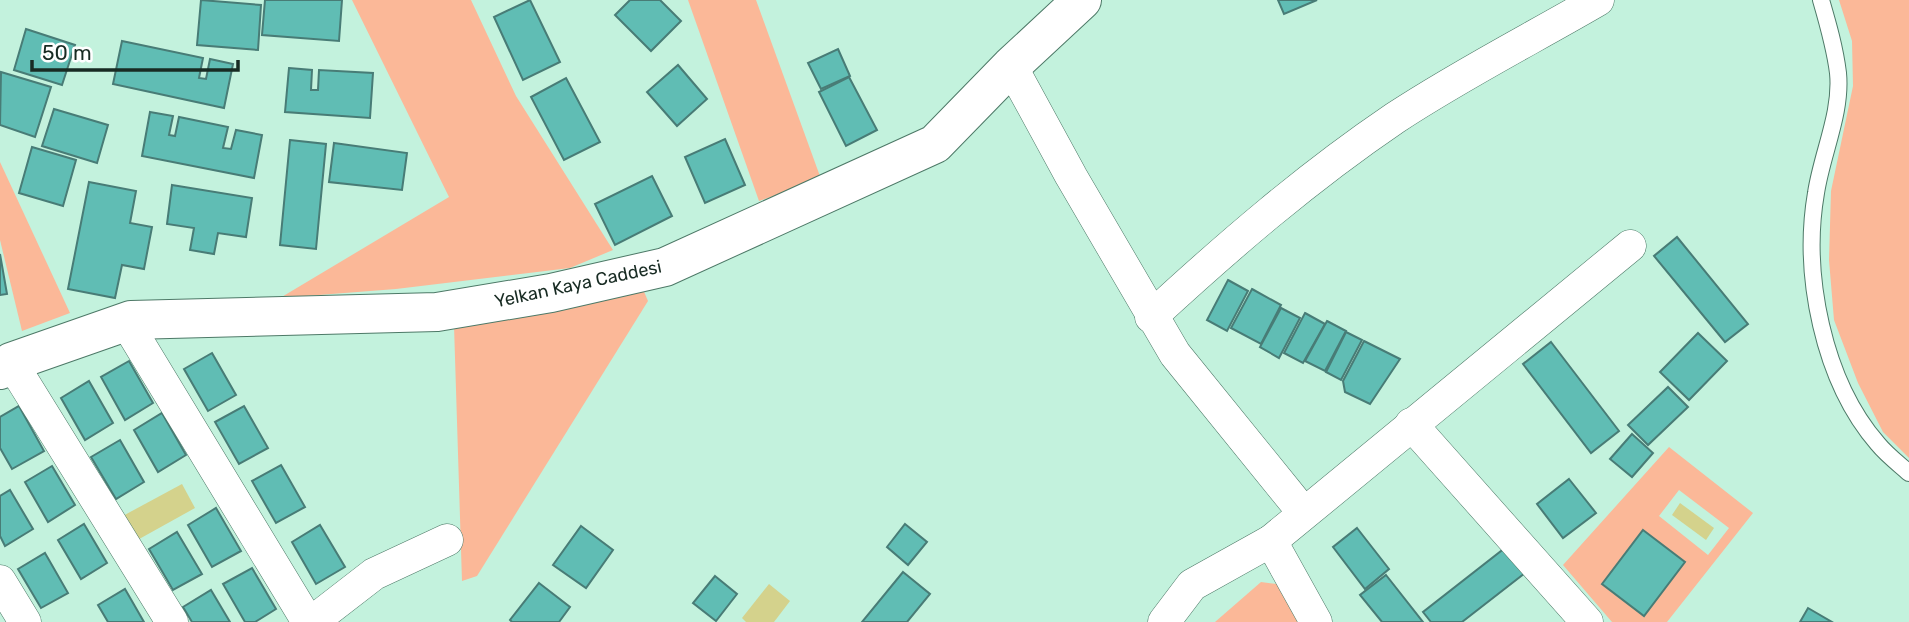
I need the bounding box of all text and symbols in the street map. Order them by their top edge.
scale bar [32,28,238,72]
text: 50 m [42,40,92,65]
street label: Yelkan Kaya Caddesi [492,256,664,312]

